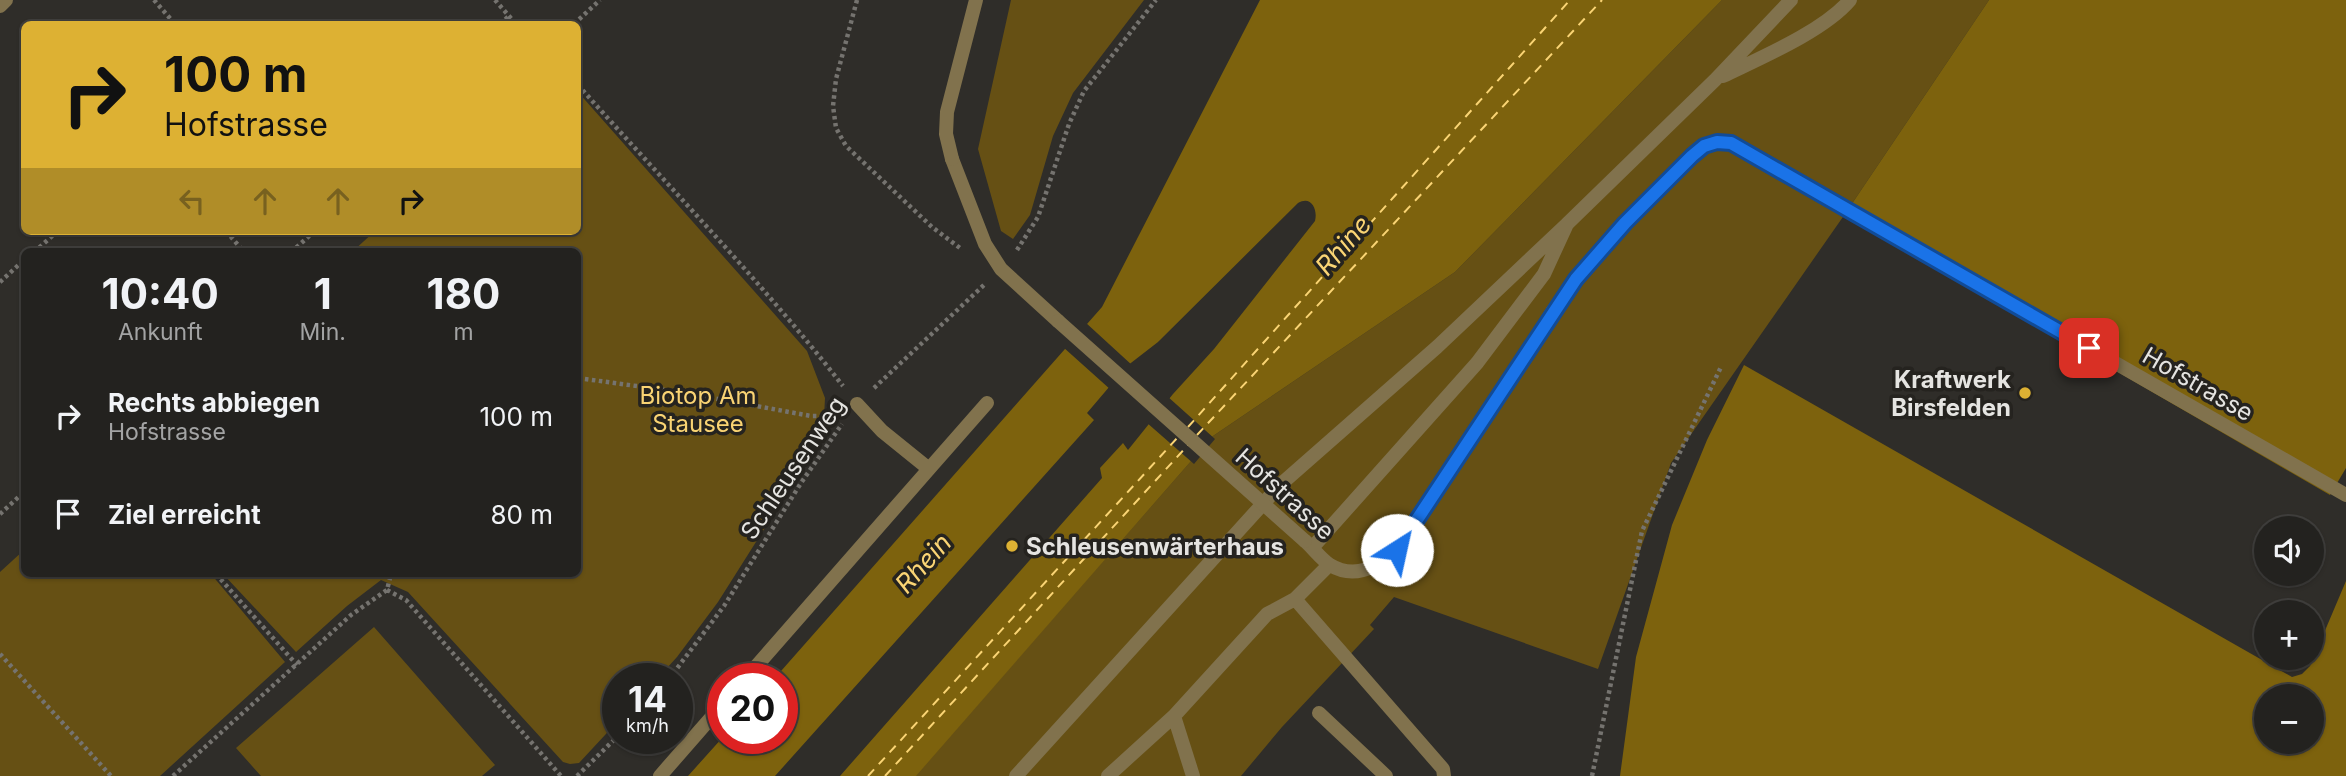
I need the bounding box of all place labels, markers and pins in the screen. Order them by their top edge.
pin [2059,318,2119,378]
place label: Kraftwerk Birsfelden [1891,365,2011,422]
marker: Kraftwerk Birsfelden [2017,385,2033,401]
place label: Schleusenwärterhaus [1026,532,1284,561]
marker: Schleusenwärterhaus [1004,538,1020,554]

